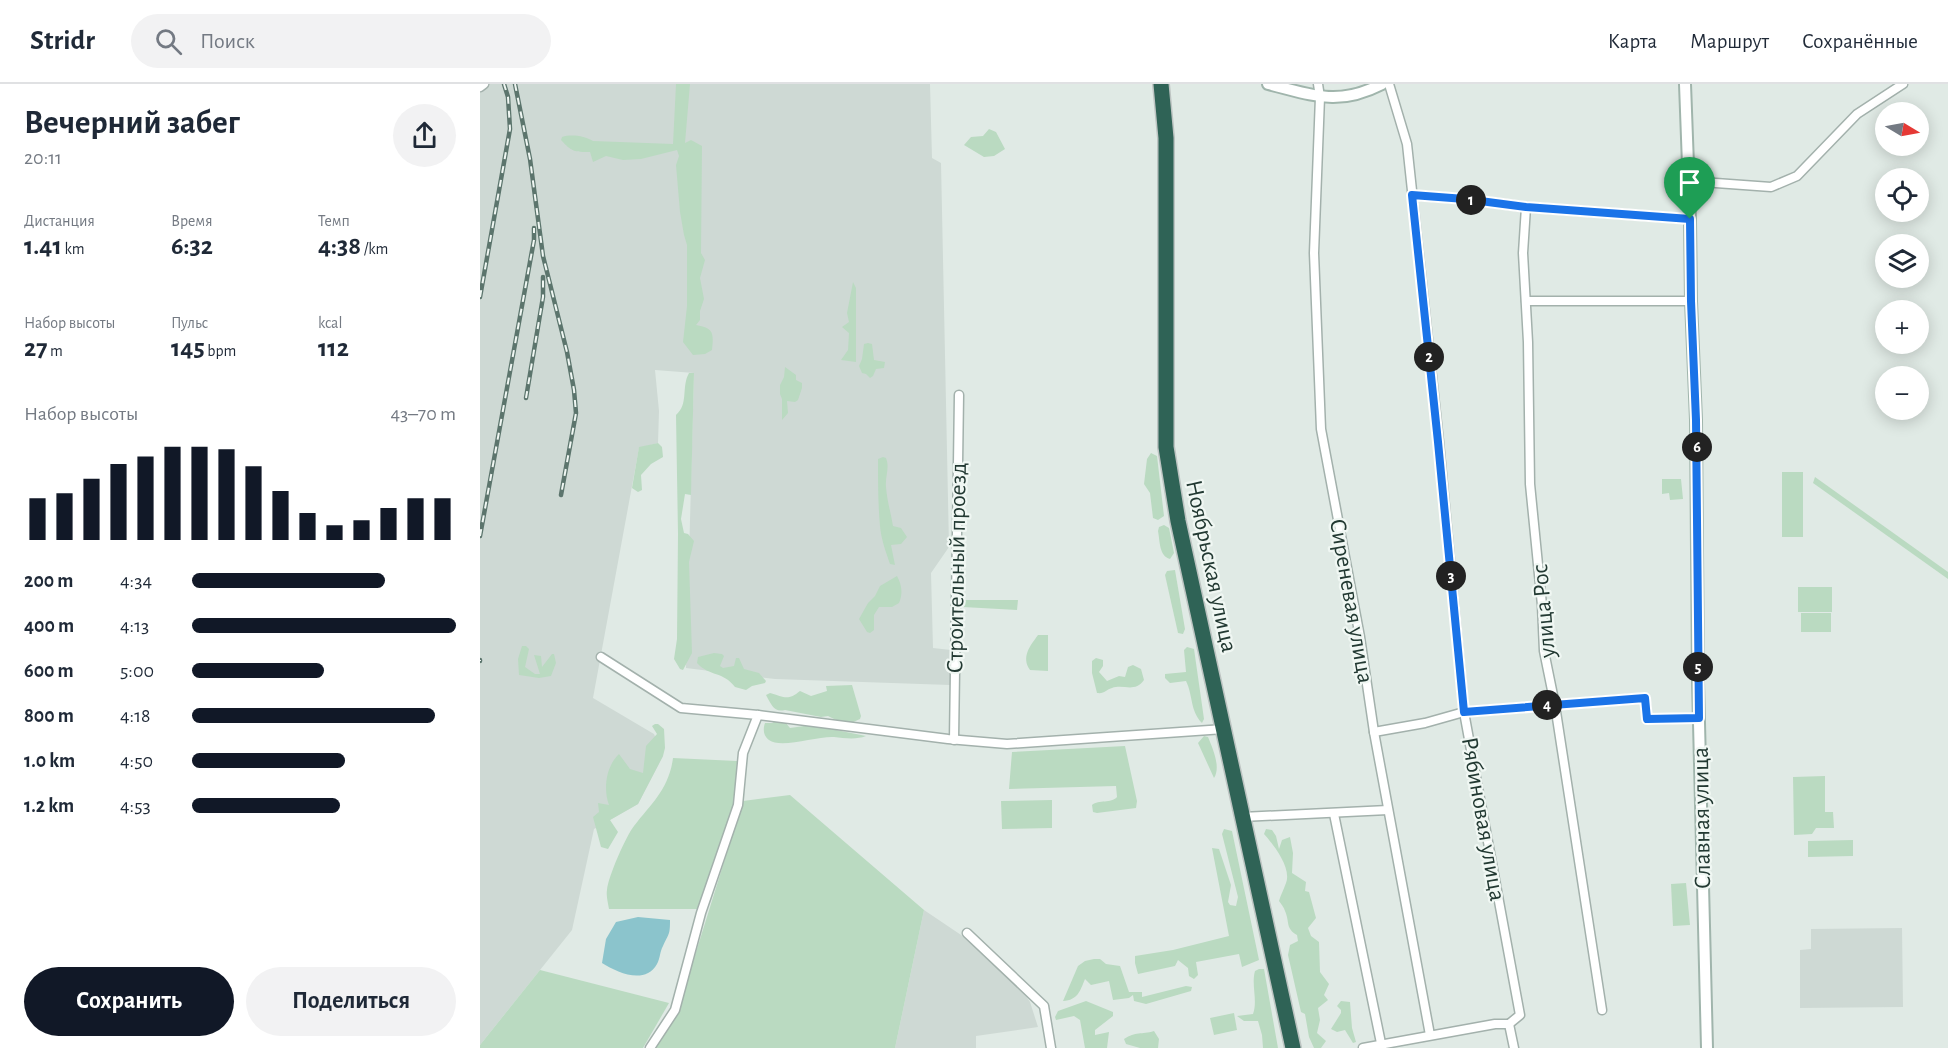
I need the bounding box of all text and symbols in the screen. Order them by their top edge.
search box [131,14,551,68]
icon: search [152,25,185,58]
text: Stridr [30,27,95,55]
text: Поиск [200,30,255,52]
text: Карта [1608,31,1657,52]
text: Маршрут [1690,31,1769,52]
text: Сохранённые [1802,31,1918,52]
north arrow [1875,102,1929,156]
map controls [1875,102,1929,420]
button: share [393,104,456,167]
text: Вечерний забег [24,107,240,140]
text: 20:11 [24,148,62,168]
pin [1664,157,1715,219]
icon: arrive [1673,166,1706,199]
button: locate [1875,168,1929,222]
pin: 1 [1456,185,1486,215]
text: 1 [1468,192,1474,208]
text: Дистанция [24,213,95,229]
text: Время [171,213,213,229]
text: Темп [318,213,350,229]
text: 1.41 [24,233,62,259]
text: 6:32 [171,233,213,259]
text: 4:38 [318,233,361,259]
button: layers [1875,234,1929,288]
text: km [62,241,85,257]
text: /km [361,241,388,257]
button: + [1875,300,1929,354]
text: Набор высоты [24,315,115,331]
text: Пульс [171,315,208,331]
text: kcal [318,315,342,331]
text: 27 [24,335,47,361]
text: 145 [171,335,205,361]
text: 112 [318,335,349,361]
pin: 2 [1414,342,1444,372]
text: m [47,343,63,359]
text: bpm [205,343,236,359]
text: 2 [1425,349,1433,365]
button: − [1875,366,1929,420]
text: Набор высоты [24,404,138,424]
text: 43–70 m [390,404,456,424]
pin: 6 [1682,432,1712,462]
text: 6 [1693,439,1701,455]
street label: Строительный проезд [943,462,971,674]
street label: Ноябрьская улица [1181,478,1241,655]
street label: Сиреневая улица [1325,517,1377,685]
pin: 3 [1436,561,1466,591]
street label: улица Рос [1528,563,1560,660]
text: 3 [1448,568,1454,584]
text: 200 m [24,571,73,591]
text: 4:34 [120,571,152,591]
text: 400 m [24,616,74,636]
text: 4:13 [120,616,149,636]
pin: 5 [1683,652,1713,682]
text: 5 [1695,659,1701,675]
text: 600 m [24,661,74,681]
text: 5:00 [120,661,154,681]
pin: 4 [1532,690,1562,720]
text: 4 [1543,697,1551,713]
text: 800 m [24,706,74,726]
text: 4:18 [120,706,151,726]
street label: Рябиновая улица [1457,735,1509,903]
street label: Славная улица [1689,747,1715,889]
text: 1.0 km [24,751,75,771]
text: 4:50 [120,751,153,771]
text: 1.2 km [24,796,74,816]
text: 4:53 [120,796,151,816]
button: Сохранить [24,967,234,1036]
button: Поделиться [246,967,456,1036]

